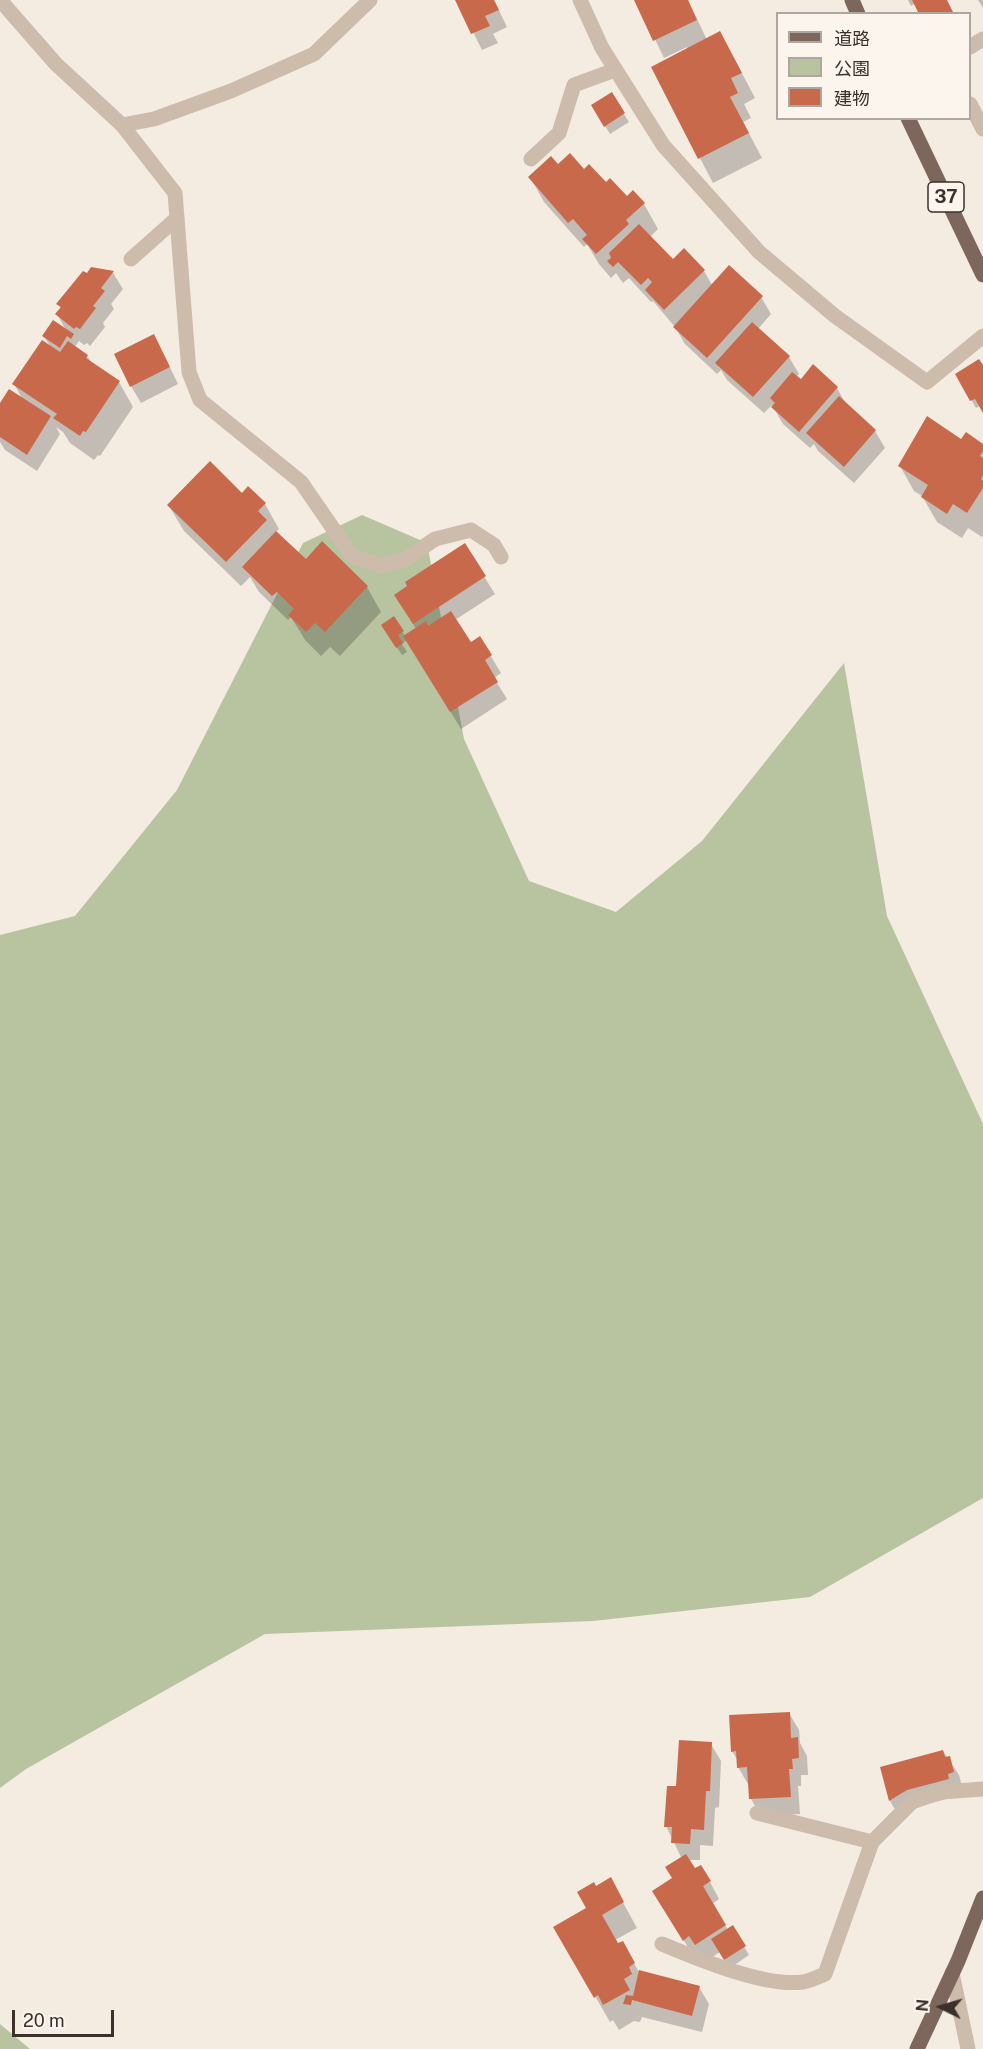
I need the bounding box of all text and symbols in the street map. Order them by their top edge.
legend [776,12,971,120]
text: 道路 [834,28,870,49]
text: 公園 [834,58,870,79]
text: 建物 [834,88,870,109]
road number: 37 [928,182,964,212]
north arrow [911,1977,971,2037]
scale bar [15,1998,117,2036]
text: N [913,1998,933,2012]
text: 20 m [23,2010,65,2031]

